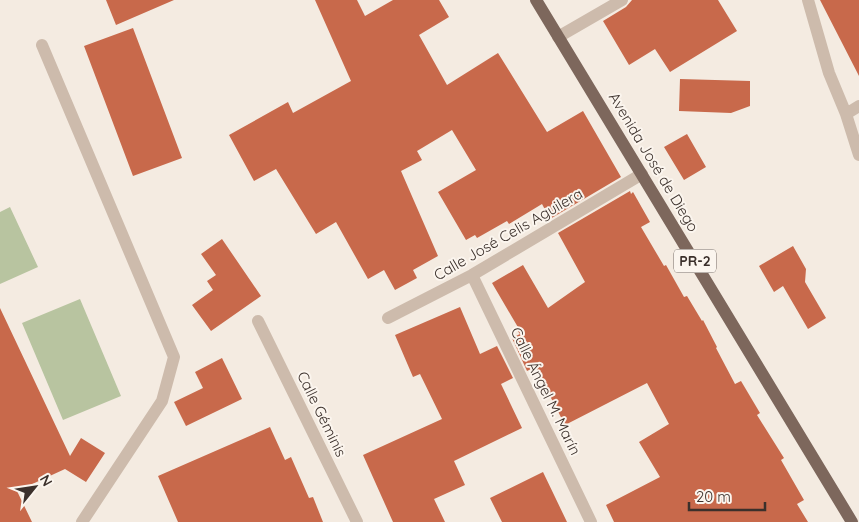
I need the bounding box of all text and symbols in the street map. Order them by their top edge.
street label: Avenida José de Diego [605,89,703,235]
street label: Calle José Celis Aguilera [430,184,586,284]
road number: PR-2 [674,250,716,272]
street label: Calle Ángel M. Marín [507,324,585,458]
street label: Calle Géminis [293,368,351,460]
north arrow [10,462,60,512]
text: N [36,472,57,489]
scale bar [689,480,765,512]
text: 20 m [696,487,731,506]

